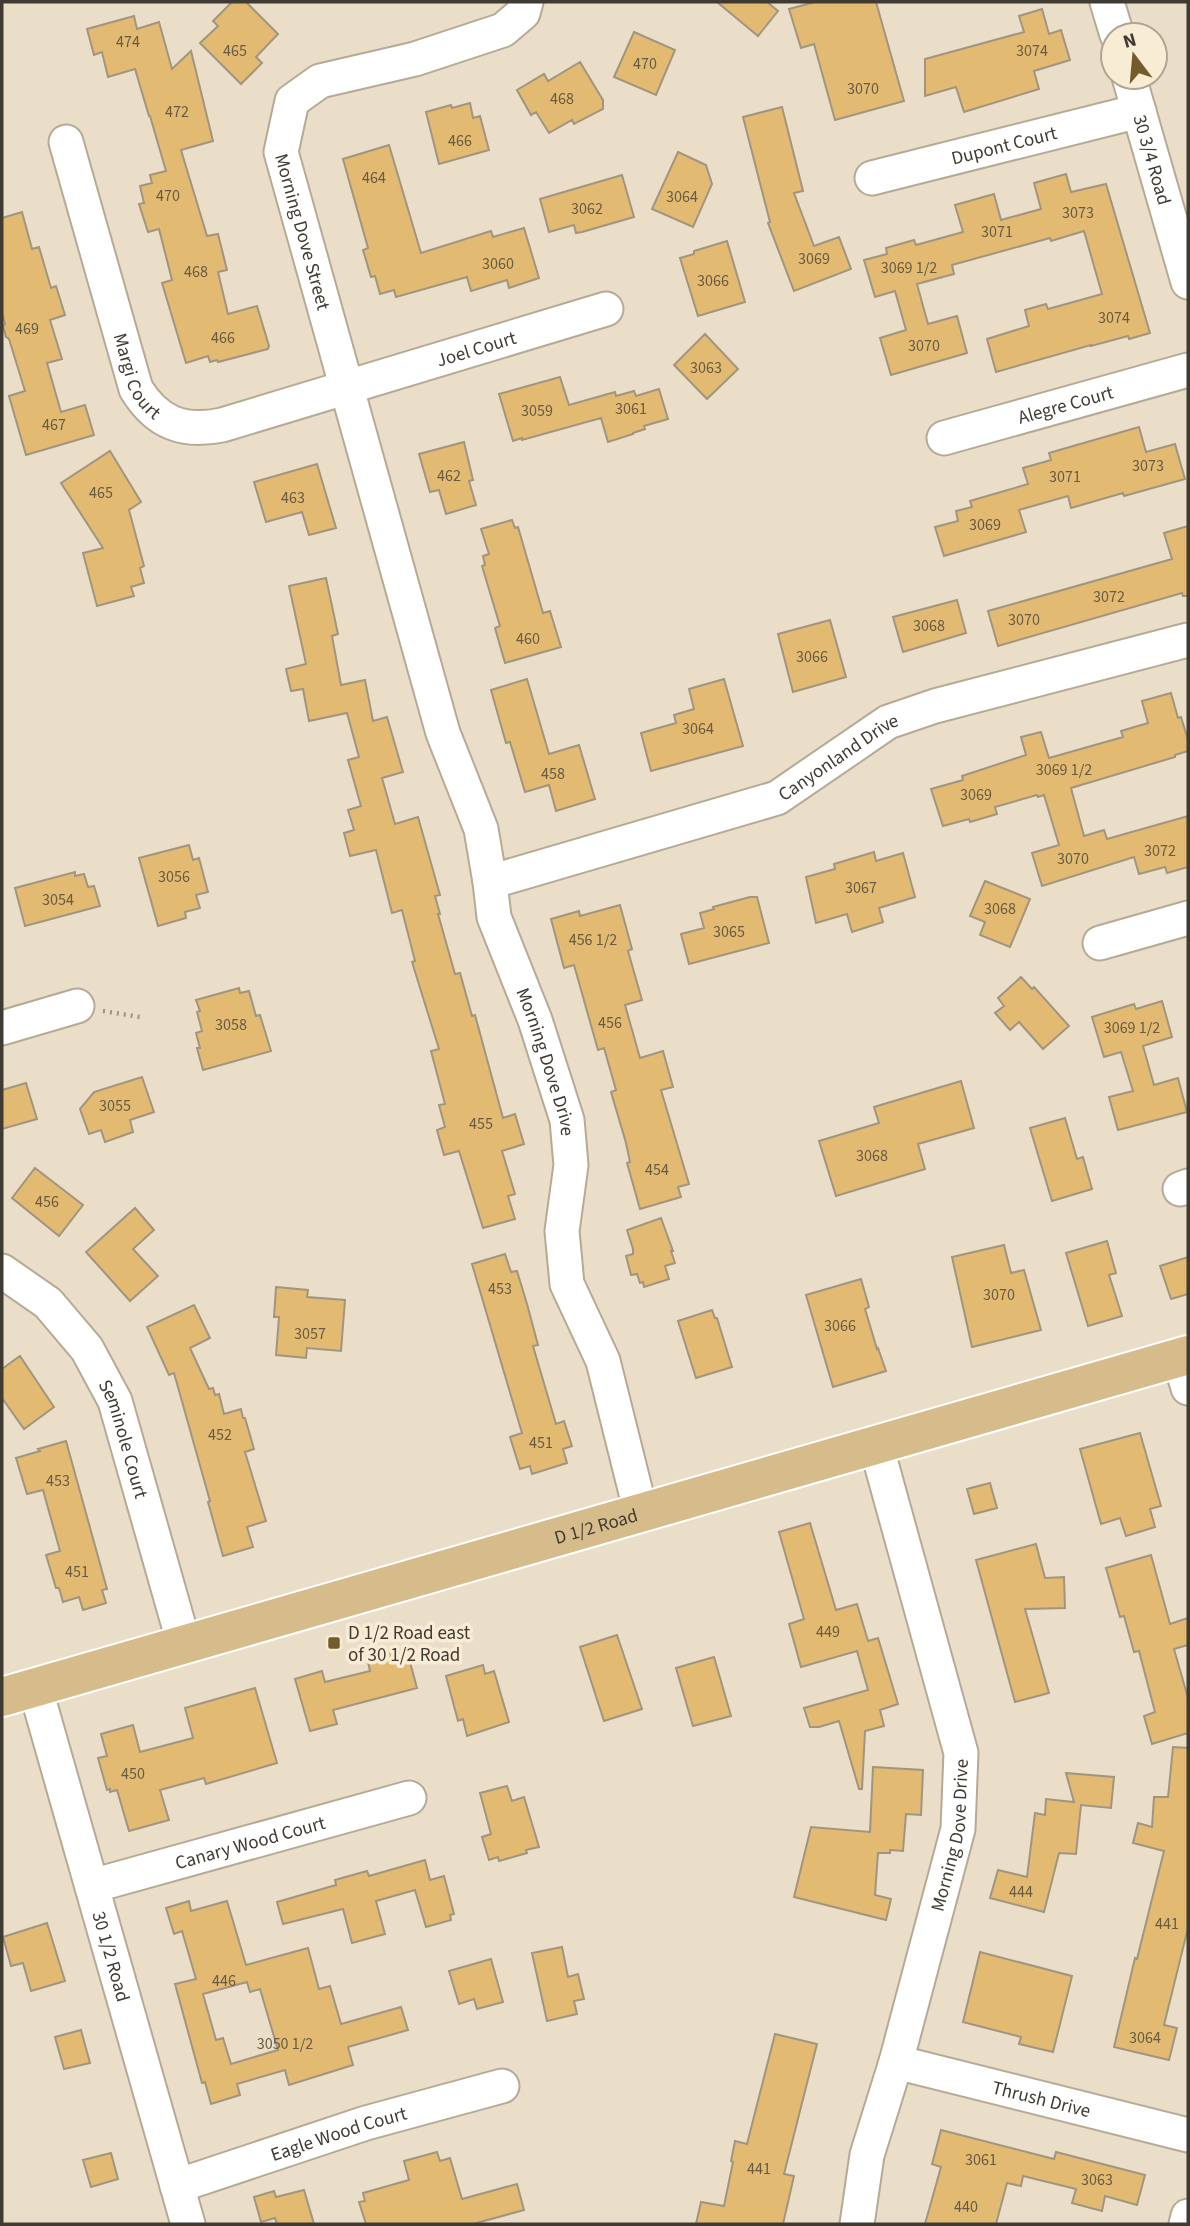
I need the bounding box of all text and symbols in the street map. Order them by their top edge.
north arrow [1099,21,1169,91]
text: N [1120,26,1140,56]
house number: 474 [116,31,140,53]
house number: 465 [223,40,247,62]
house number: 3074 [1016,40,1048,62]
house number: 470 [633,53,657,75]
house number: 3070 [847,78,879,100]
house number: 468 [550,88,574,110]
house number: 472 [165,101,189,123]
street label: 30 3/4 Road [1126,112,1177,208]
street label: Dupont Court [949,120,1061,173]
house number: 466 [448,130,472,152]
street label: Morning Dove Street [267,151,337,314]
house number: 464 [362,167,386,189]
house number: 470 [156,185,180,207]
house number: 3064 [666,186,698,208]
house number: 3062 [571,198,603,220]
house number: 3073 [1062,202,1094,224]
house number: 3071 [981,221,1013,243]
house number: 3069 [798,248,830,270]
house number: 3060 [482,253,514,275]
house number: 3069 1/2 [881,257,937,279]
house number: 468 [184,261,208,283]
house number: 3066 [697,270,729,292]
house number: 3074 [1098,307,1130,329]
house number: 469 [15,318,39,340]
street label: Joel Court [433,325,520,374]
house number: 466 [211,327,235,349]
street label: Margi Court [106,330,167,427]
house number: 3070 [908,335,940,357]
house number: 3063 [690,357,722,379]
street label: Alegre Court [1015,379,1117,432]
house number: 3061 [615,398,647,420]
house number: 3059 [521,400,553,422]
house number: 467 [42,414,66,436]
house number: 3073 [1132,455,1164,477]
house number: 462 [437,465,461,487]
house number: 3071 [1049,466,1081,488]
house number: 465 [89,482,113,504]
house number: 463 [281,487,305,509]
house number: 3069 [969,514,1001,536]
house number: 3072 [1093,586,1125,608]
house number: 3070 [1008,609,1040,631]
house number: 3068 [913,615,945,637]
house number: 460 [516,628,540,650]
house number: 3066 [796,646,828,668]
street label: Canyonland Drive [773,707,902,808]
house number: 3064 [682,718,714,740]
house number: 3069 1/2 [1036,759,1092,781]
house number: 458 [541,763,565,785]
house number: 3069 [960,784,992,806]
house number: 3072 [1144,840,1176,862]
house number: 3070 [1057,848,1089,870]
house number: 3056 [158,866,190,888]
house number: 3067 [845,877,877,899]
house number: 3054 [42,889,74,911]
house number: 3068 [984,898,1016,920]
house number: 3065 [713,921,745,943]
house number: 456 1/2 [569,929,617,951]
street label: Morning Dove Drive [508,984,580,1137]
house number: 456 [598,1012,622,1034]
house number: 3058 [215,1014,247,1036]
house number: 3069 1/2 [1104,1017,1160,1039]
house number: 3055 [99,1095,131,1117]
house number: 455 [469,1113,493,1135]
house number: 3068 [856,1145,888,1167]
house number: 454 [645,1159,669,1181]
house number: 456 [35,1191,59,1213]
house number: 453 [488,1278,512,1300]
house number: 3070 [983,1284,1015,1306]
house number: 3066 [824,1315,856,1337]
house number: 3057 [294,1323,326,1345]
street label: Seminole Court [91,1375,154,1502]
house number: 452 [208,1424,232,1446]
house number: 451 [529,1432,553,1454]
house number: 453 [46,1470,70,1492]
street label: D 1/2 Road [551,1502,641,1552]
house number: 451 [65,1561,89,1583]
place label: D 1/2 Road east of 30 1/2 Road [348,1620,471,1669]
house number: 449 [816,1621,840,1643]
marker: D 1/2 Road east of 30 1/2 Road [326,1635,342,1651]
street label: Morning Dove Drive [925,1758,976,1915]
house number: 450 [121,1763,145,1785]
street label: Canary Wood Court [172,1810,329,1877]
house number: 444 [1009,1881,1033,1903]
street label: 30 1/2 Road [85,1908,136,2005]
house number: 441 [1155,1913,1179,1935]
house number: 446 [212,1970,236,1992]
house number: 3064 [1129,2027,1161,2049]
house number: 3050 1/2 [257,2033,313,2055]
street label: Thrush Drive [989,2075,1093,2125]
street label: Eagle Wood Court [267,2100,411,2169]
house number: 3061 [965,2149,997,2171]
house number: 441 [747,2158,771,2180]
house number: 3063 [1081,2169,1113,2191]
house number: 440 [954,2196,978,2218]

